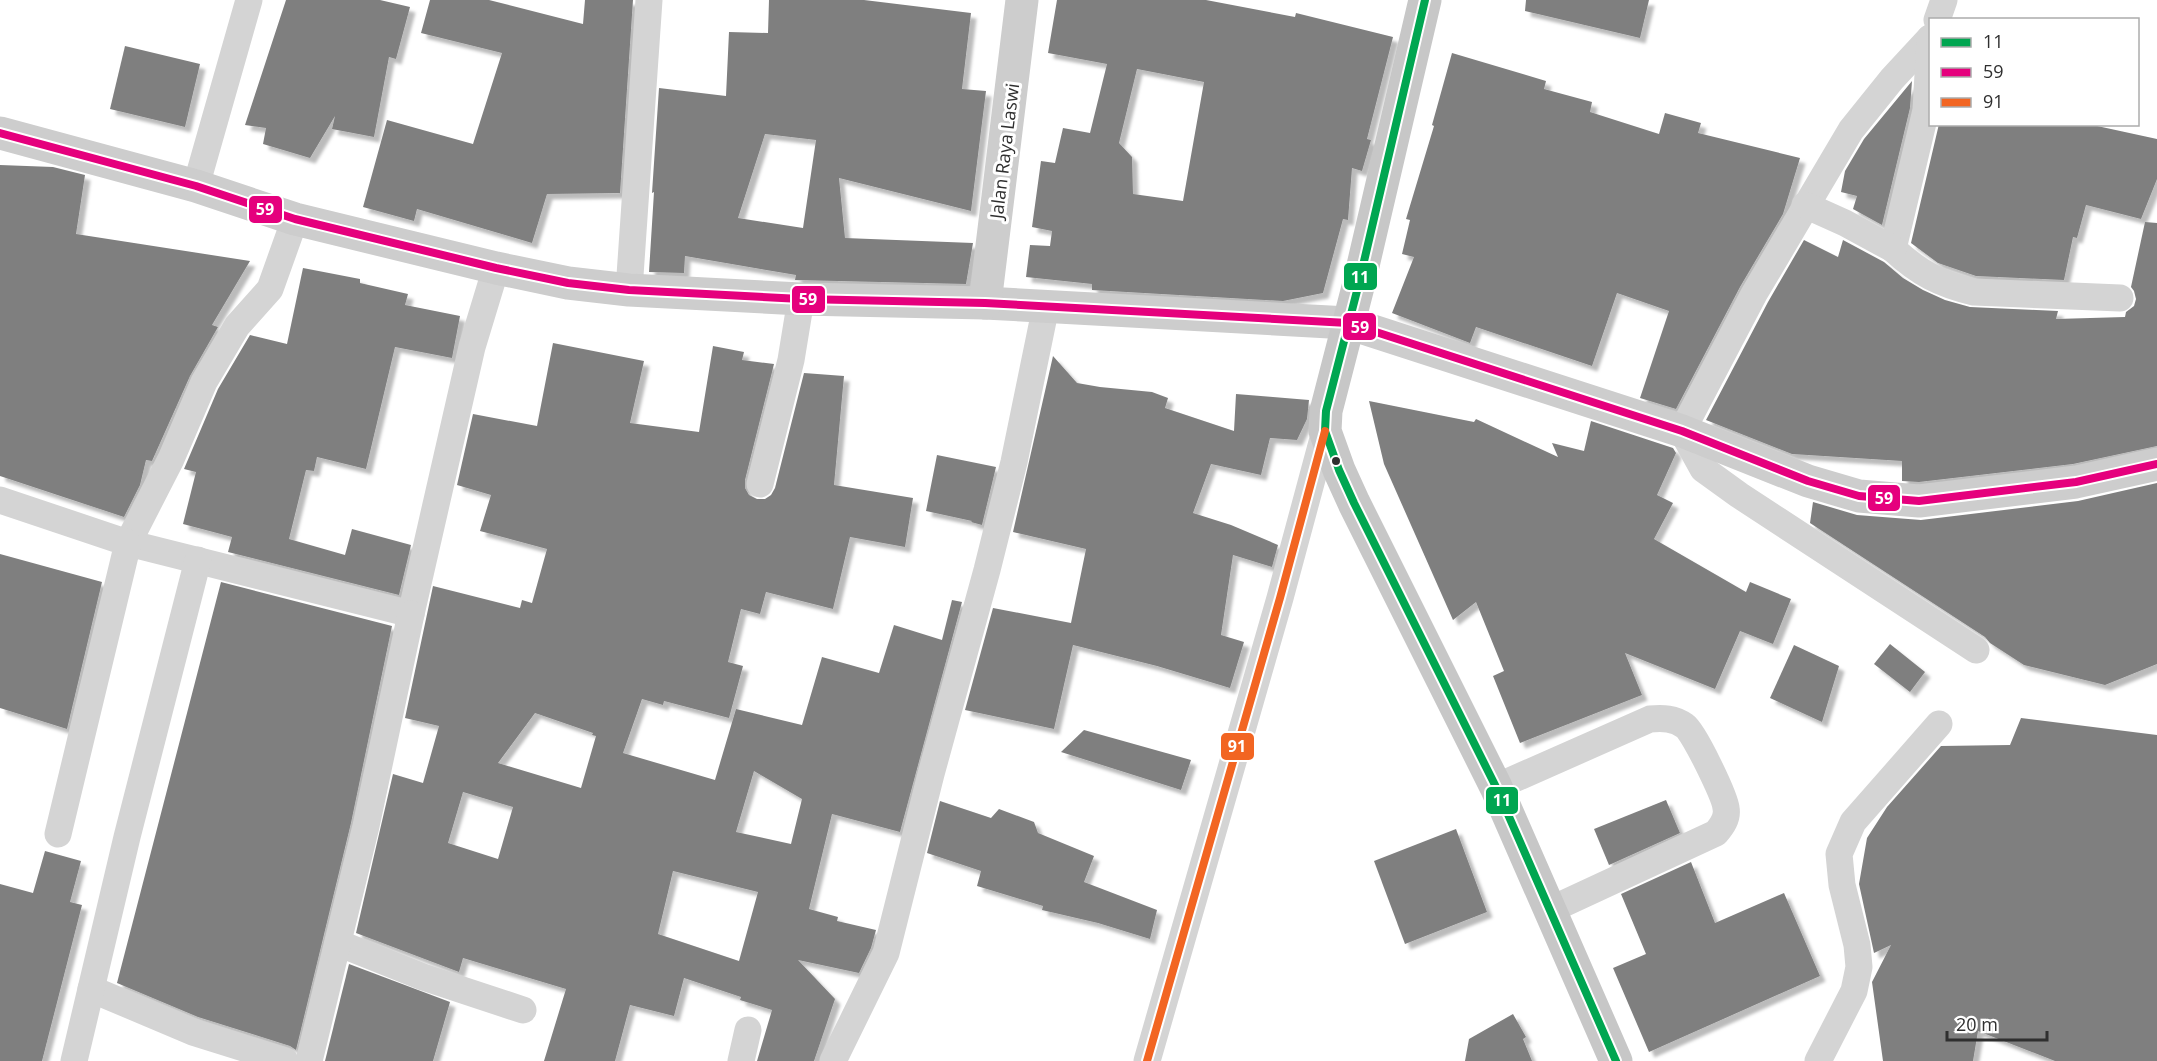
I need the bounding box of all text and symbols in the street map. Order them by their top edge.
legend [1929,18,2139,126]
text: 11 [1983,29,2004,53]
text: 59 [1983,59,2004,83]
street label: Jalan Raya Laswi [984,82,1024,222]
text: 91 [1983,89,2004,113]
line badge: 59 [248,195,283,224]
text: 59 [256,198,274,220]
line badge: 11 [1343,262,1378,291]
text: 11 [1351,266,1369,288]
line badge: 59 [791,285,826,314]
text: 59 [799,288,817,310]
line badge: 59 [1342,312,1377,341]
text: 59 [1351,316,1369,338]
unlabelled marker [1330,455,1342,467]
line badge: 59 [1867,484,1901,512]
text: 59 [1875,487,1893,509]
line badge: 91 [1220,732,1255,761]
text: 91 [1228,735,1246,757]
line badge: 11 [1485,786,1519,815]
text: 11 [1493,789,1511,811]
scale bar [1947,1004,2048,1042]
text: 20 m [1956,1012,1998,1036]

